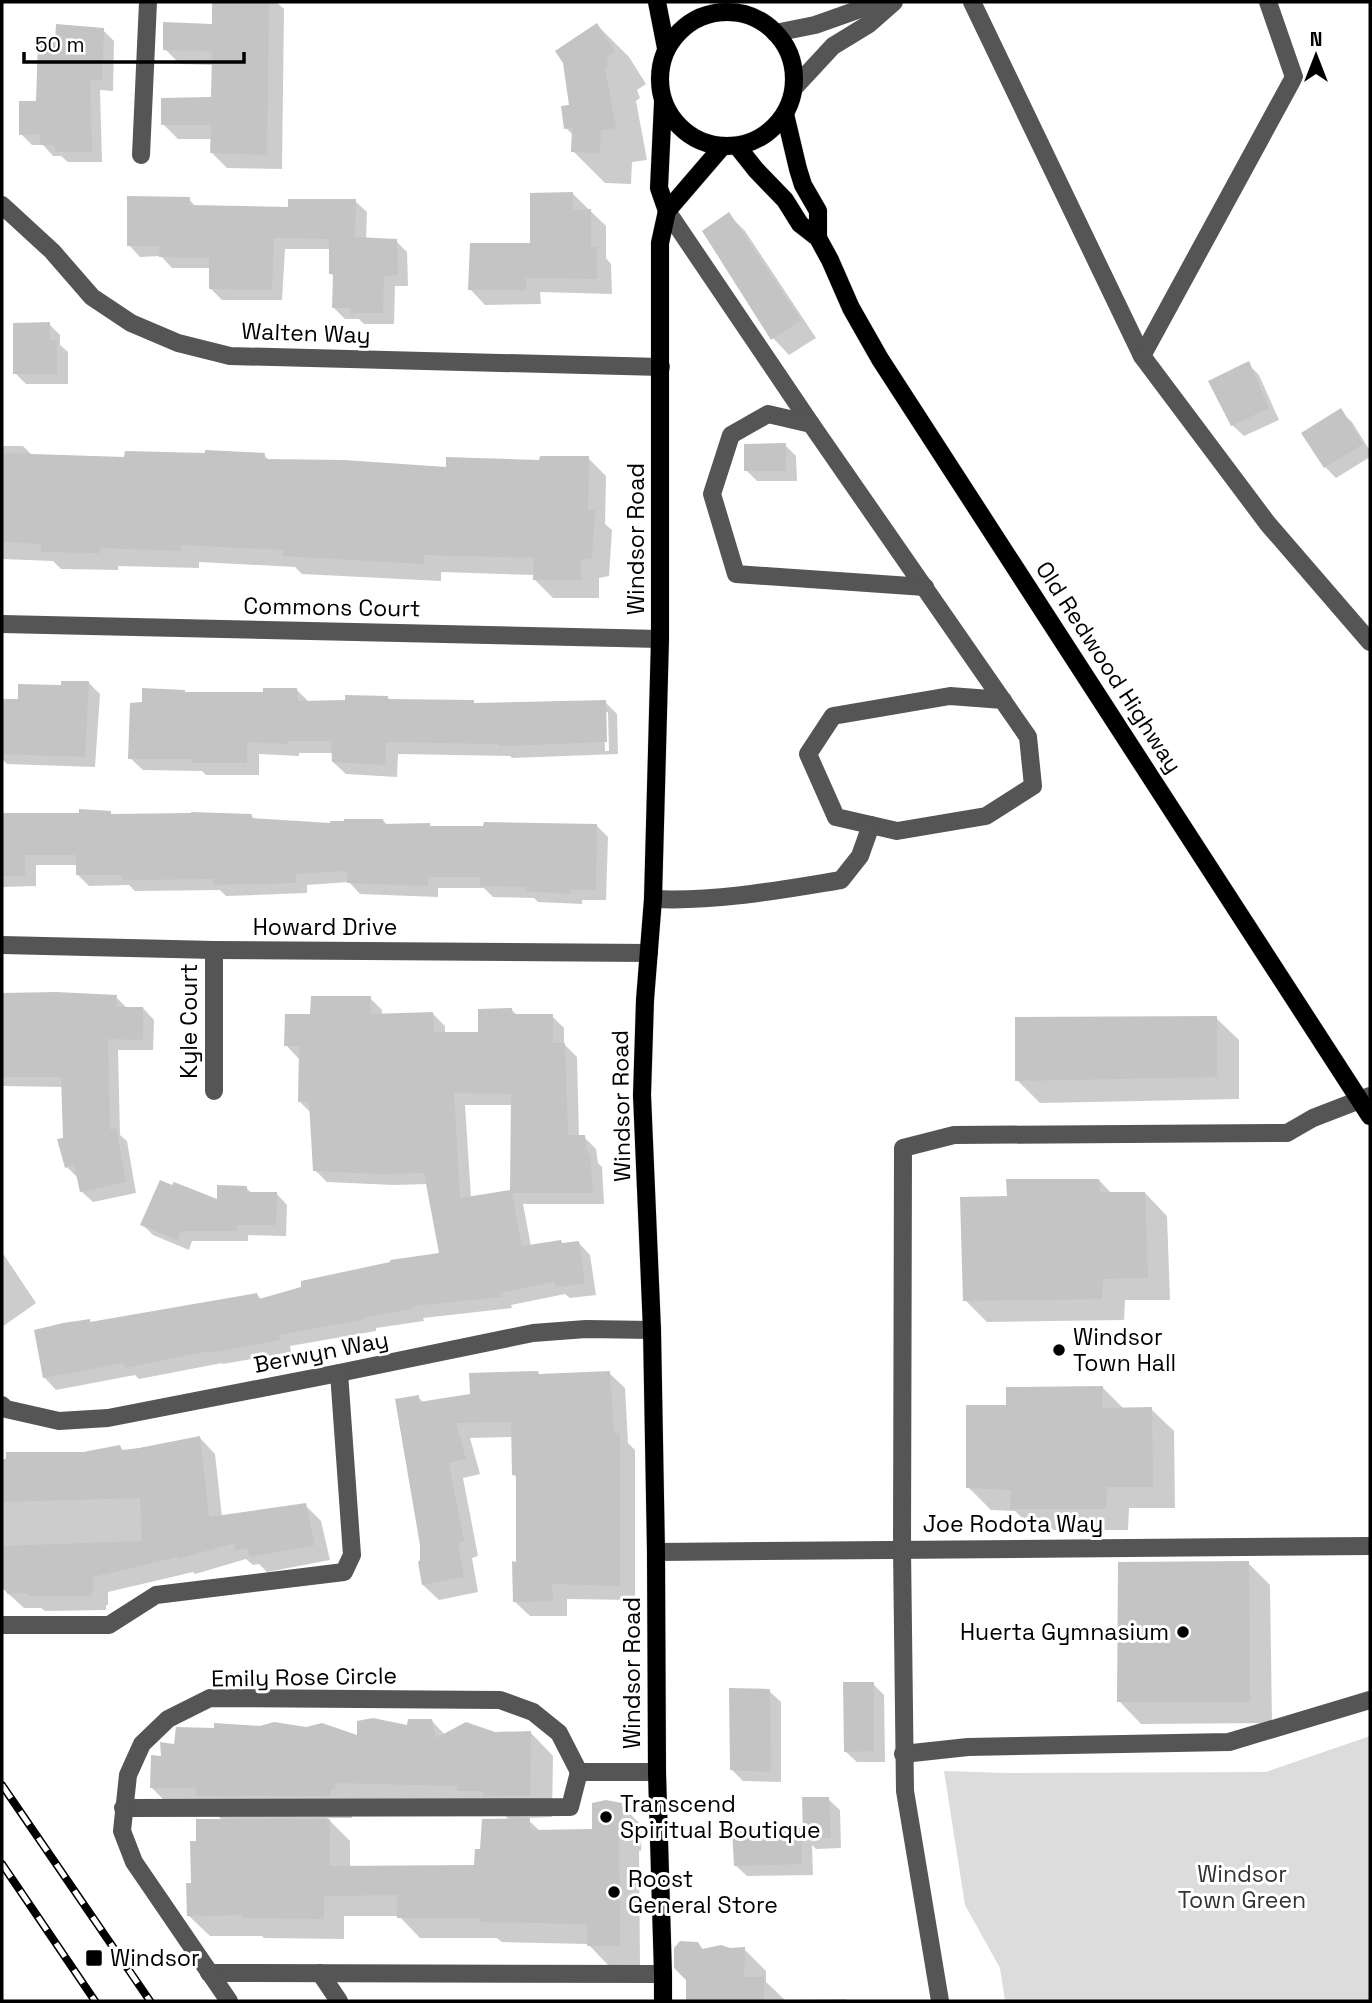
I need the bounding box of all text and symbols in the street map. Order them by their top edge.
scale bar [24,21,245,65]
north arrow [1281,21,1351,91]
text: N [1310,27,1322,52]
text: 50 m [35,31,85,58]
street label: Walten Way [241,316,371,350]
street label: Windsor Road [621,463,651,615]
street label: Old Redwood Highway [1029,555,1189,779]
street label: Commons Court [243,590,421,624]
street label: Howard Drive [253,912,397,942]
street label: Kyle Court [174,963,204,1079]
street label: Windsor Road [605,1030,637,1182]
place label: Windsor Town Hall [1073,1322,1176,1378]
street label: Berwyn Way [251,1324,391,1380]
marker: Windsor Town Hall [1051,1342,1067,1358]
street label: Joe Rodota Way [923,1509,1103,1539]
street label: Windsor Road [617,1597,647,1749]
place label: Huerta Gymnasium [960,1617,1169,1647]
marker: Huerta Gymnasium [1175,1624,1191,1640]
street label: Emily Rose Circle [211,1660,397,1694]
place label: Transcend Spiritual Boutique [620,1789,821,1845]
marker: Transcend Spiritual Boutique [598,1809,614,1825]
park label: Windsor Town Green [1178,1859,1306,1915]
place label: Roost General Store [628,1864,778,1920]
marker: Roost General Store [606,1884,622,1900]
place label: Windsor [110,1943,200,1973]
marker: Windsor [84,1948,104,1968]

